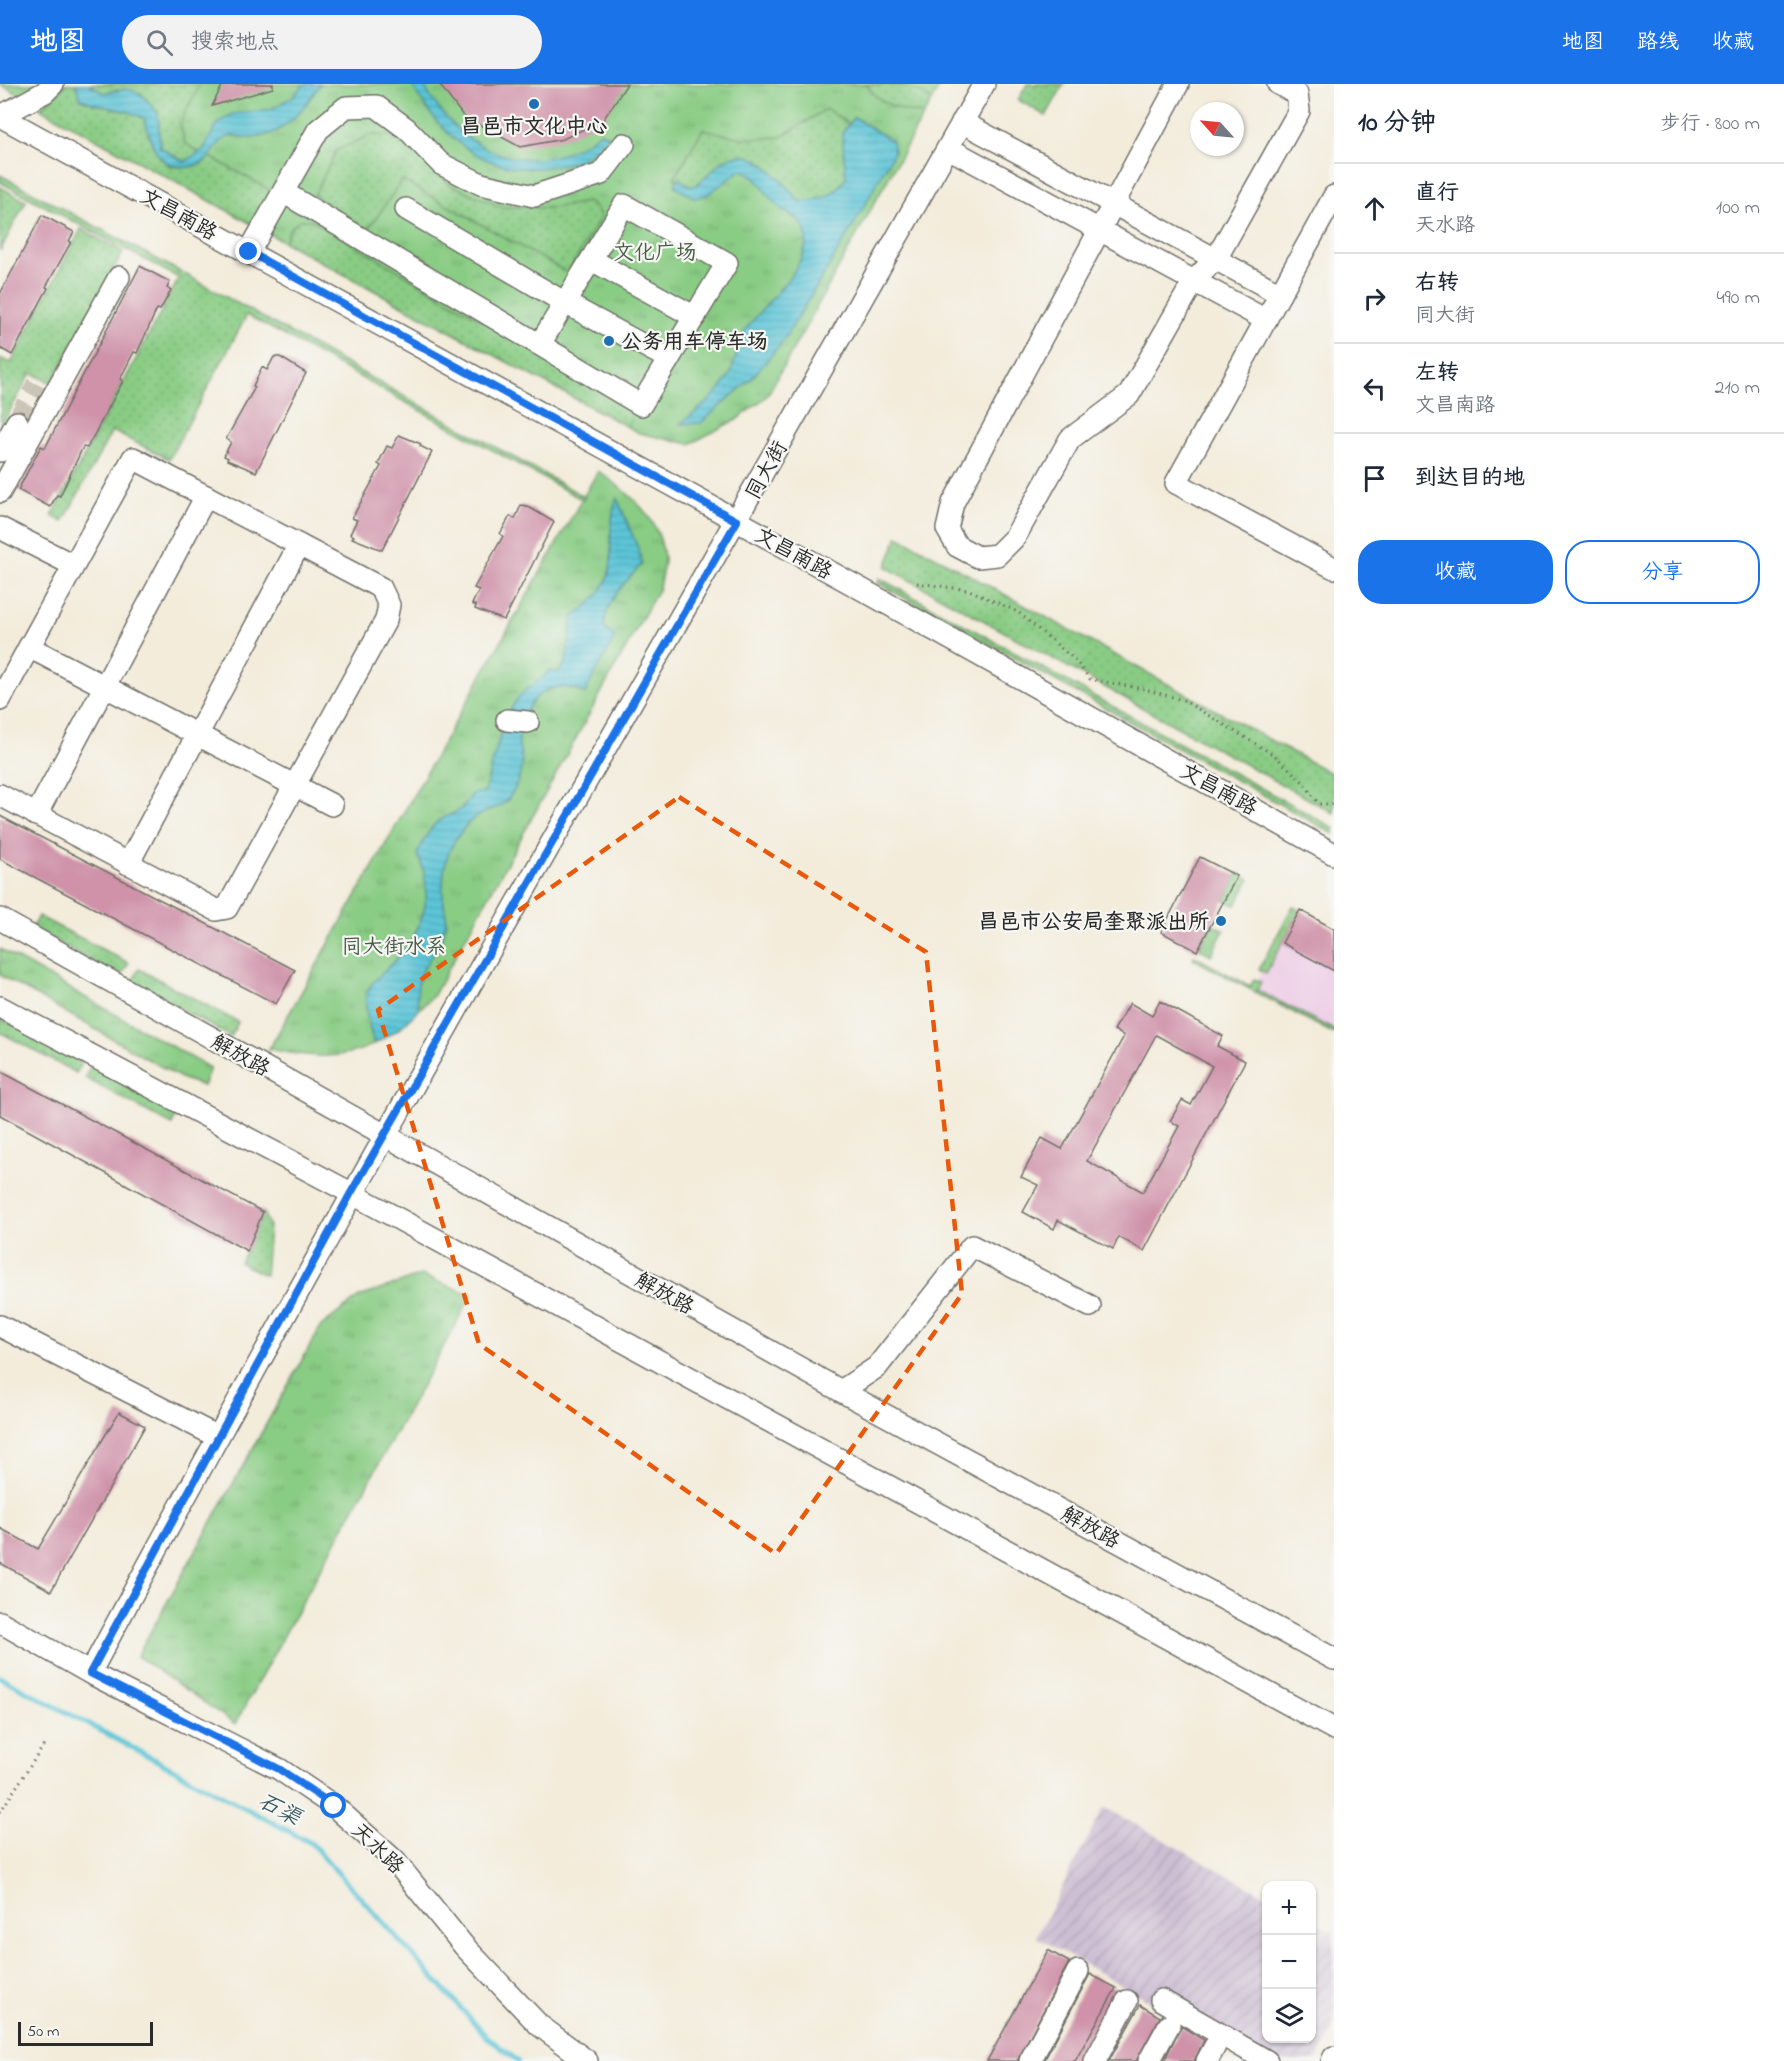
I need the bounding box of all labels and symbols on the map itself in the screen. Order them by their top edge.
marker: 昌邑市文化中心 [527,97,541,111]
north arrow [1190,102,1244,156]
place label: 昌邑市文化中心 [461,113,608,143]
street label: 文昌南路 [134,182,222,249]
route end [235,238,261,264]
park label: 文化广场 [613,239,697,269]
place label: 公务用车停车场 [621,328,768,358]
marker: 公务用车停车场 [602,334,616,348]
street label: 同大街 [739,436,796,506]
street label: 文昌南路 [749,521,837,588]
street label: 文昌南路 [1174,757,1262,824]
place label: 昌邑市公安局奎聚派出所 [978,908,1209,938]
marker: 昌邑市公安局奎聚派出所 [1214,914,1228,928]
park label: 同大街水系 [342,933,447,963]
street label: 解放路 [205,1028,275,1085]
street label: 解放路 [629,1266,699,1323]
street label: 解放路 [1055,1500,1125,1557]
water label: 石渠 [252,1786,307,1836]
route start [320,1792,346,1818]
street label: 天水路 [344,1817,410,1882]
scale bar [18,2019,153,2046]

